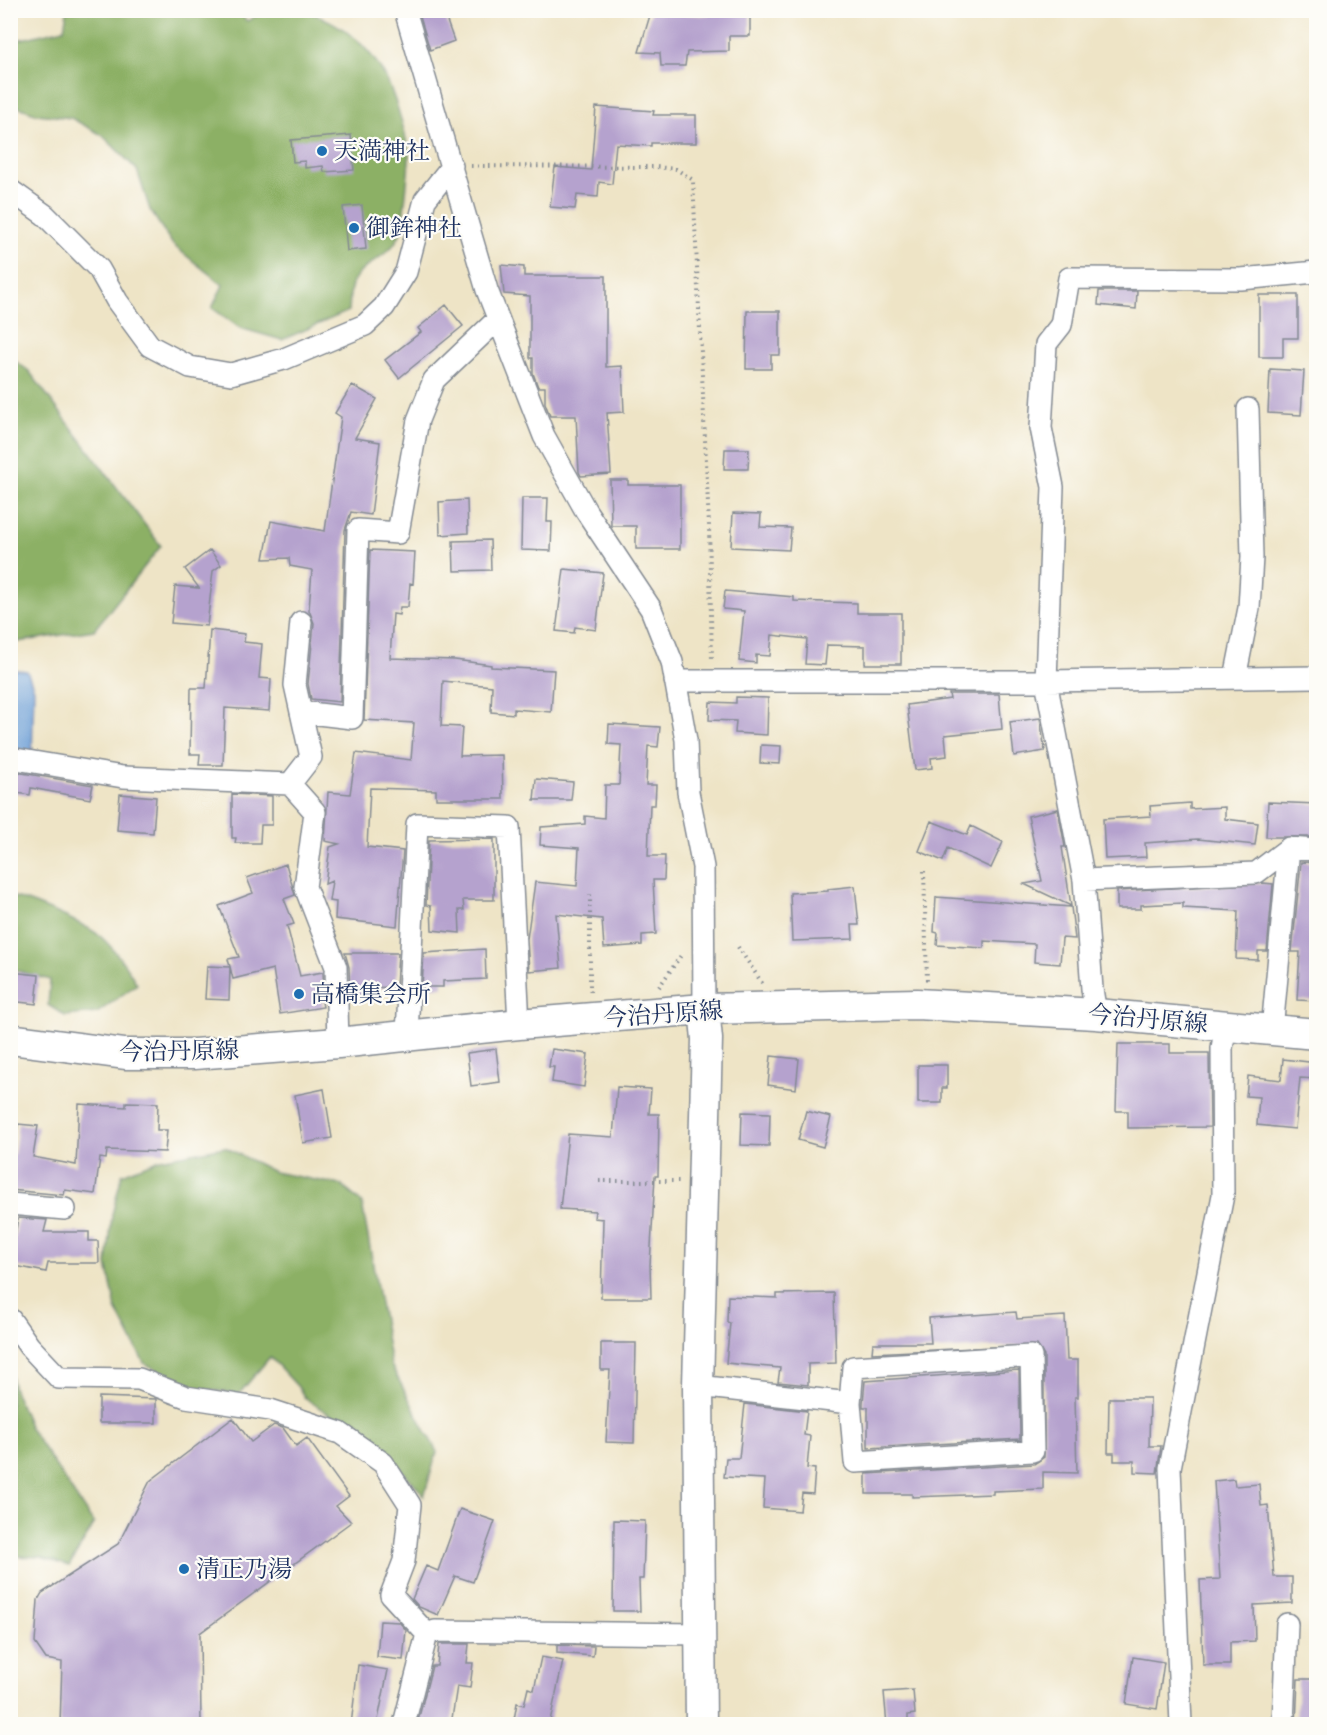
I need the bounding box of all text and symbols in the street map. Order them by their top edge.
place label: 天満神社 [334,135,430,167]
marker: 天満神社 [315,144,329,158]
place label: 御鉾神社 [366,212,462,244]
marker: 御鉾神社 [347,221,361,235]
place label: 高橋集会所 [311,978,431,1010]
marker: 高橋集会所 [292,987,306,1001]
street label: 今治丹原線 [602,994,724,1034]
street label: 今治丹原線 [1087,998,1209,1040]
street label: 今治丹原線 [119,1034,239,1068]
place label: 清正乃湯 [196,1553,292,1585]
marker: 清正乃湯 [177,1562,191,1576]

